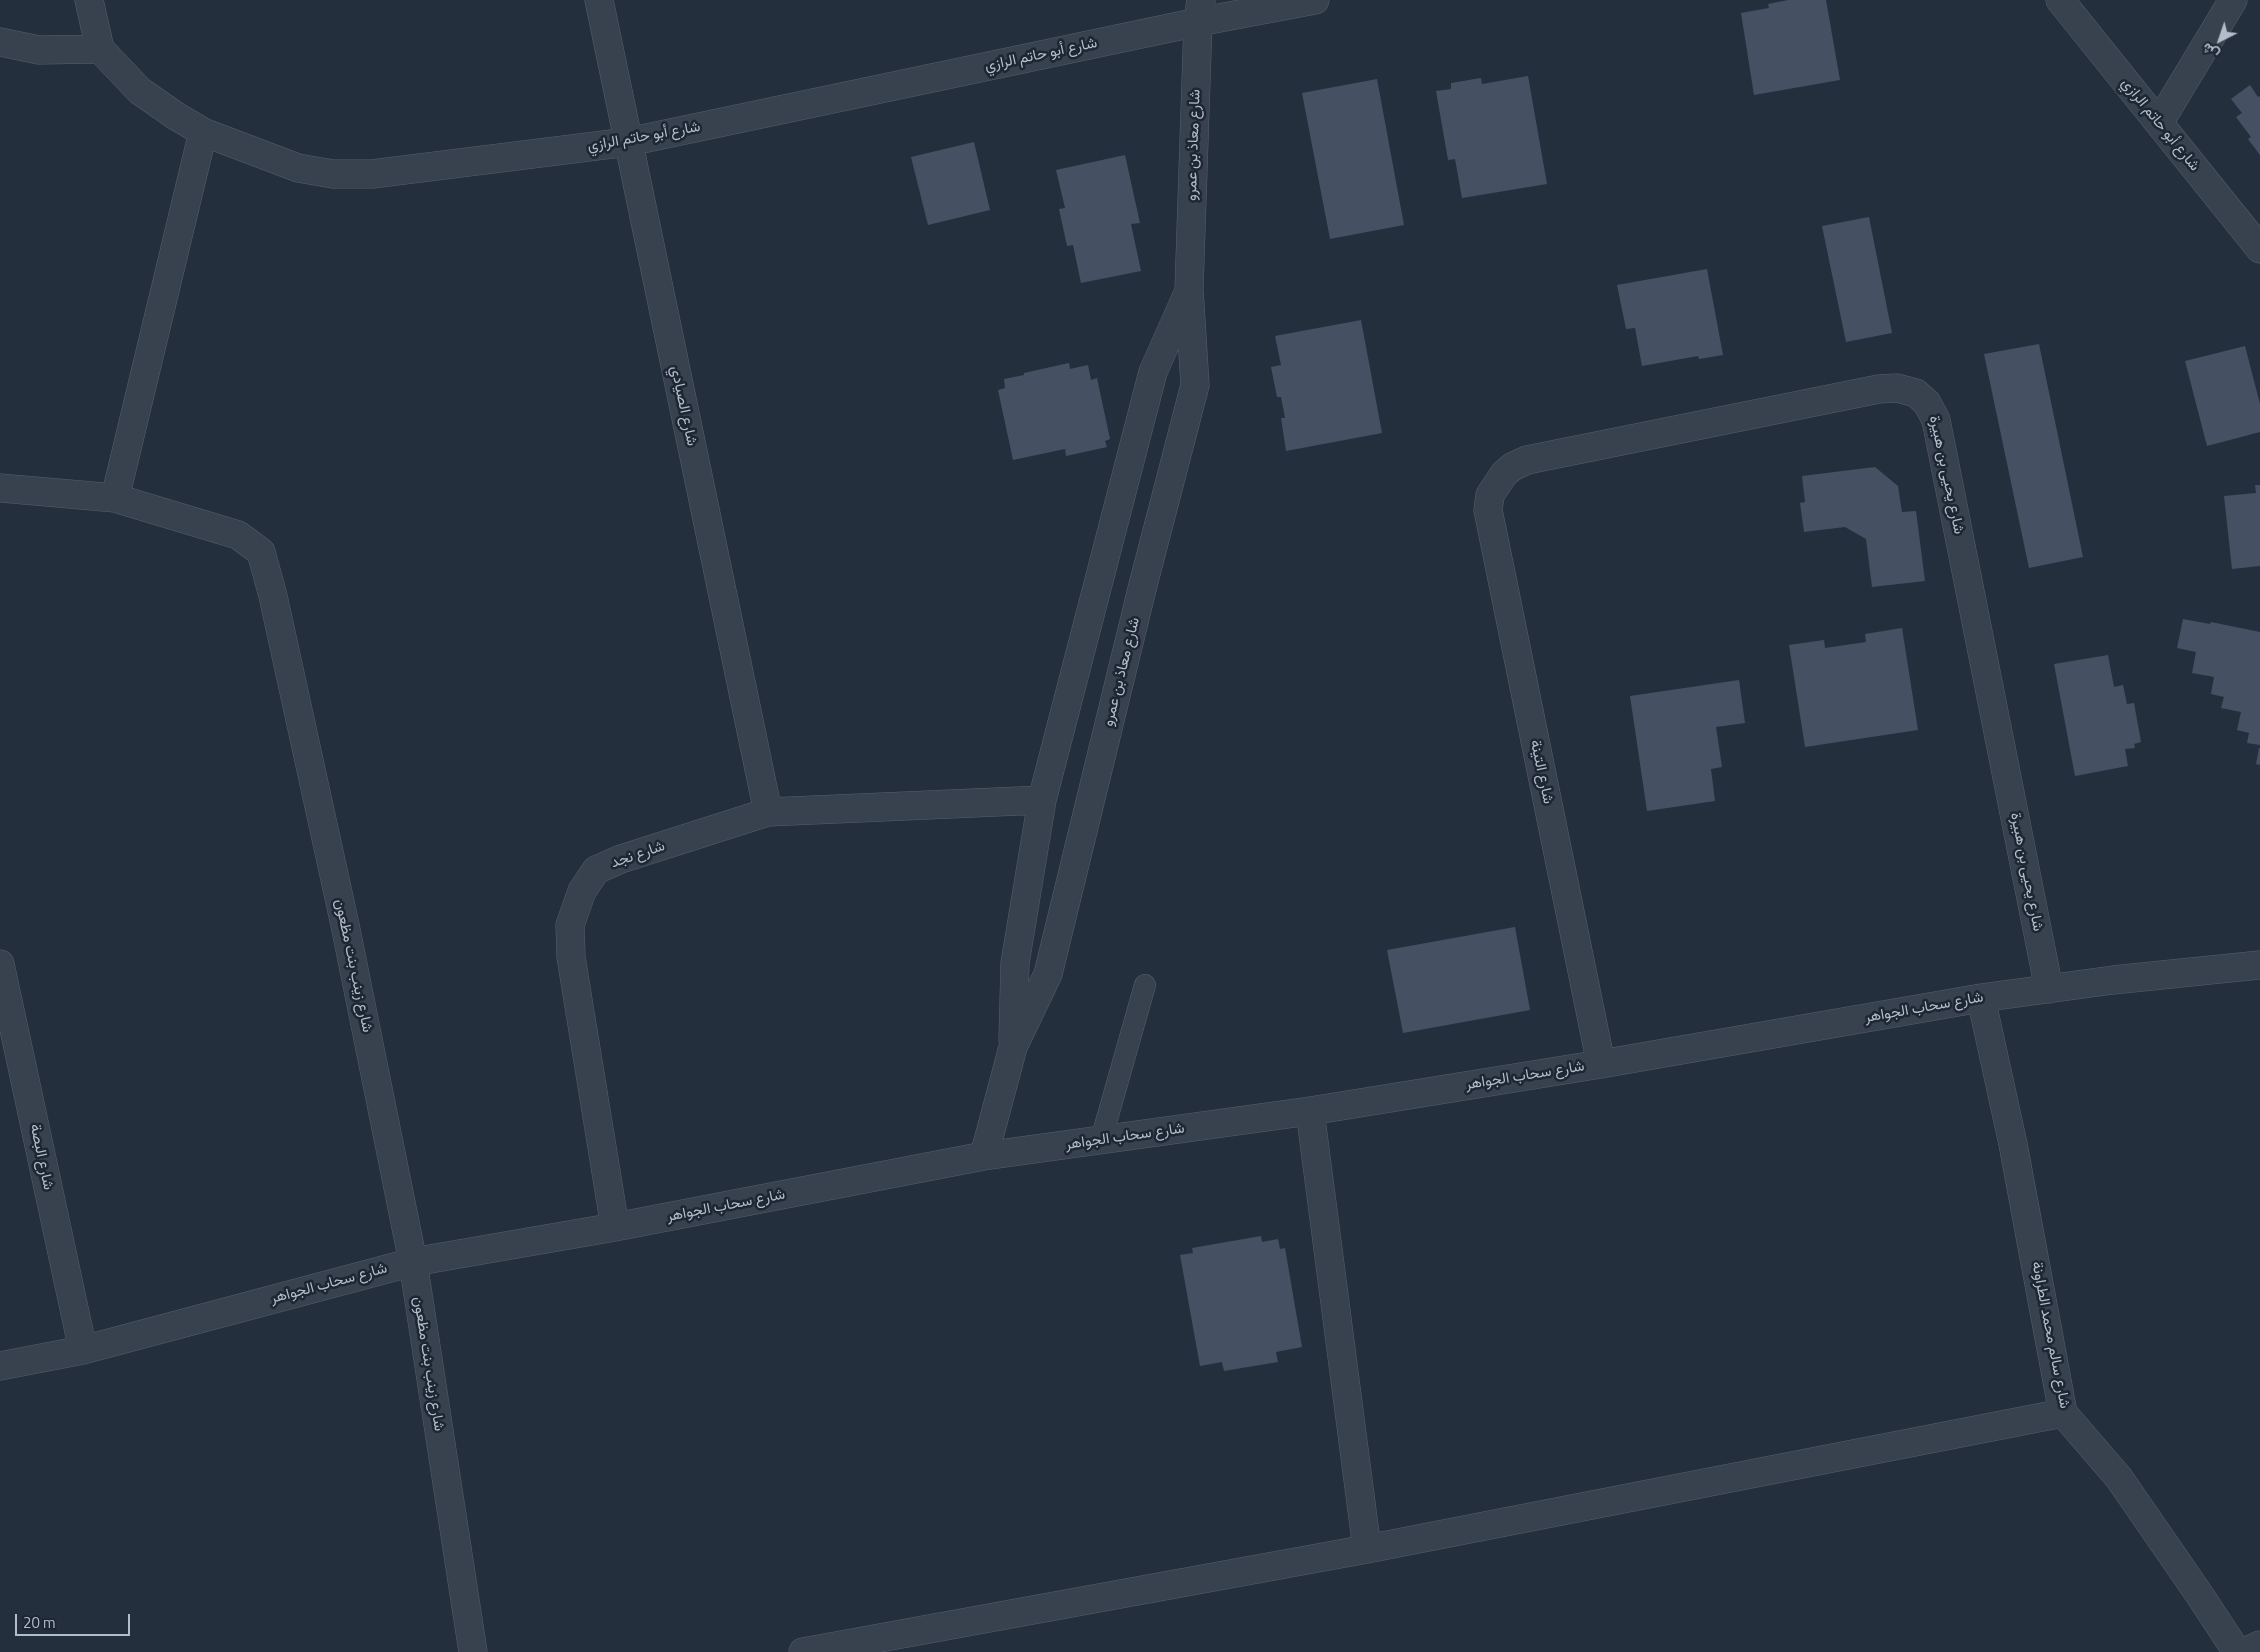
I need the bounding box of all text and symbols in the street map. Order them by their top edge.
north arrow [2195,15,2245,65]
street label: شارع أبو حاتم الرازي [983,34,1099,76]
text: ش [2197,38,2223,65]
street label: شارع أبو حاتم الرازي [2117,75,2203,175]
street label: شارع معاذ بن عمرو [1183,89,1205,201]
street label: شارع أبو حاتم الرازي [586,118,702,156]
street label: شارع الصيادي [666,364,700,448]
street label: شارع يحيى بن هبيرة [1925,414,1967,536]
street label: شارع معاذ بن عمرو [1100,616,1144,728]
street label: شارع التينة [1525,738,1557,806]
street label: شارع يحيى بن هبيرة [2006,811,2046,933]
street label: شارع نجد [609,837,667,873]
street label: شارع زينب بنت مظعون [330,898,376,1034]
street label: شارع سحاب الجواهر [1863,989,1985,1027]
street label: شارع سحاب الجواهر [1464,1058,1586,1094]
street label: شارع سحاب الجواهر [1064,1120,1186,1154]
street label: شارع البصة [25,1122,57,1192]
street label: شارع سحاب الجواهر [665,1186,787,1226]
street label: شارع سحاب الجواهر [269,1260,389,1308]
street label: شارع سالم محمد الطراونة [2027,1260,2073,1410]
street label: شارع زينب بنت مظعون [408,1296,448,1432]
scale bar [18,1604,132,1636]
text: 20 m [23,1611,56,1634]

